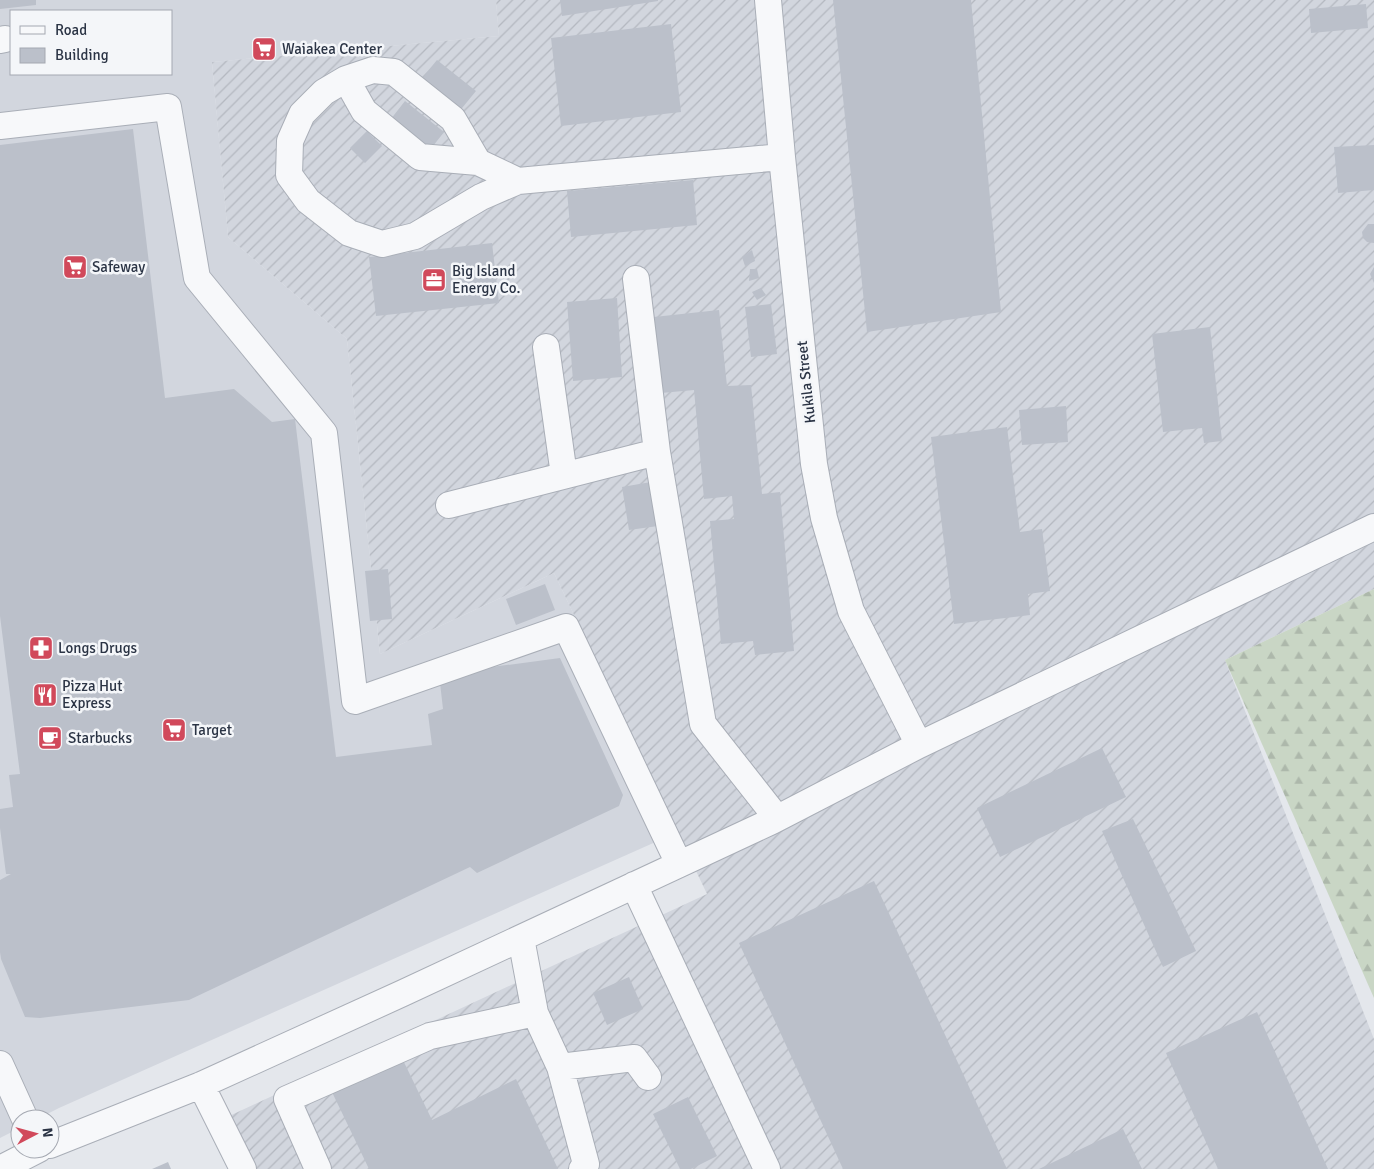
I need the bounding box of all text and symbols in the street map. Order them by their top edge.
legend [10,10,172,75]
text: Road [55,21,87,39]
supermarket icon: Waiakea Center [251,36,277,62]
place label: Waiakea Center [282,40,382,58]
text: Building [55,46,109,64]
supermarket icon: Safeway [62,254,88,280]
place label: Safeway [92,258,145,276]
place label: Big Island Energy Co. [452,262,520,297]
office icon: Big Island Energy Co. [421,267,447,293]
street label: Kukila Street [793,340,819,424]
pharmacy icon: Longs Drugs [28,635,54,661]
place label: Longs Drugs [58,639,138,657]
place label: Pizza Hut Express [62,677,122,712]
restaurant icon: Pizza Hut Express [32,682,58,708]
supermarket icon: Target [161,717,187,743]
place label: Target [192,721,232,739]
cafe icon: Starbucks [37,725,63,751]
place label: Starbucks [68,729,132,747]
north arrow [10,1109,60,1159]
text: N [38,1127,56,1138]

